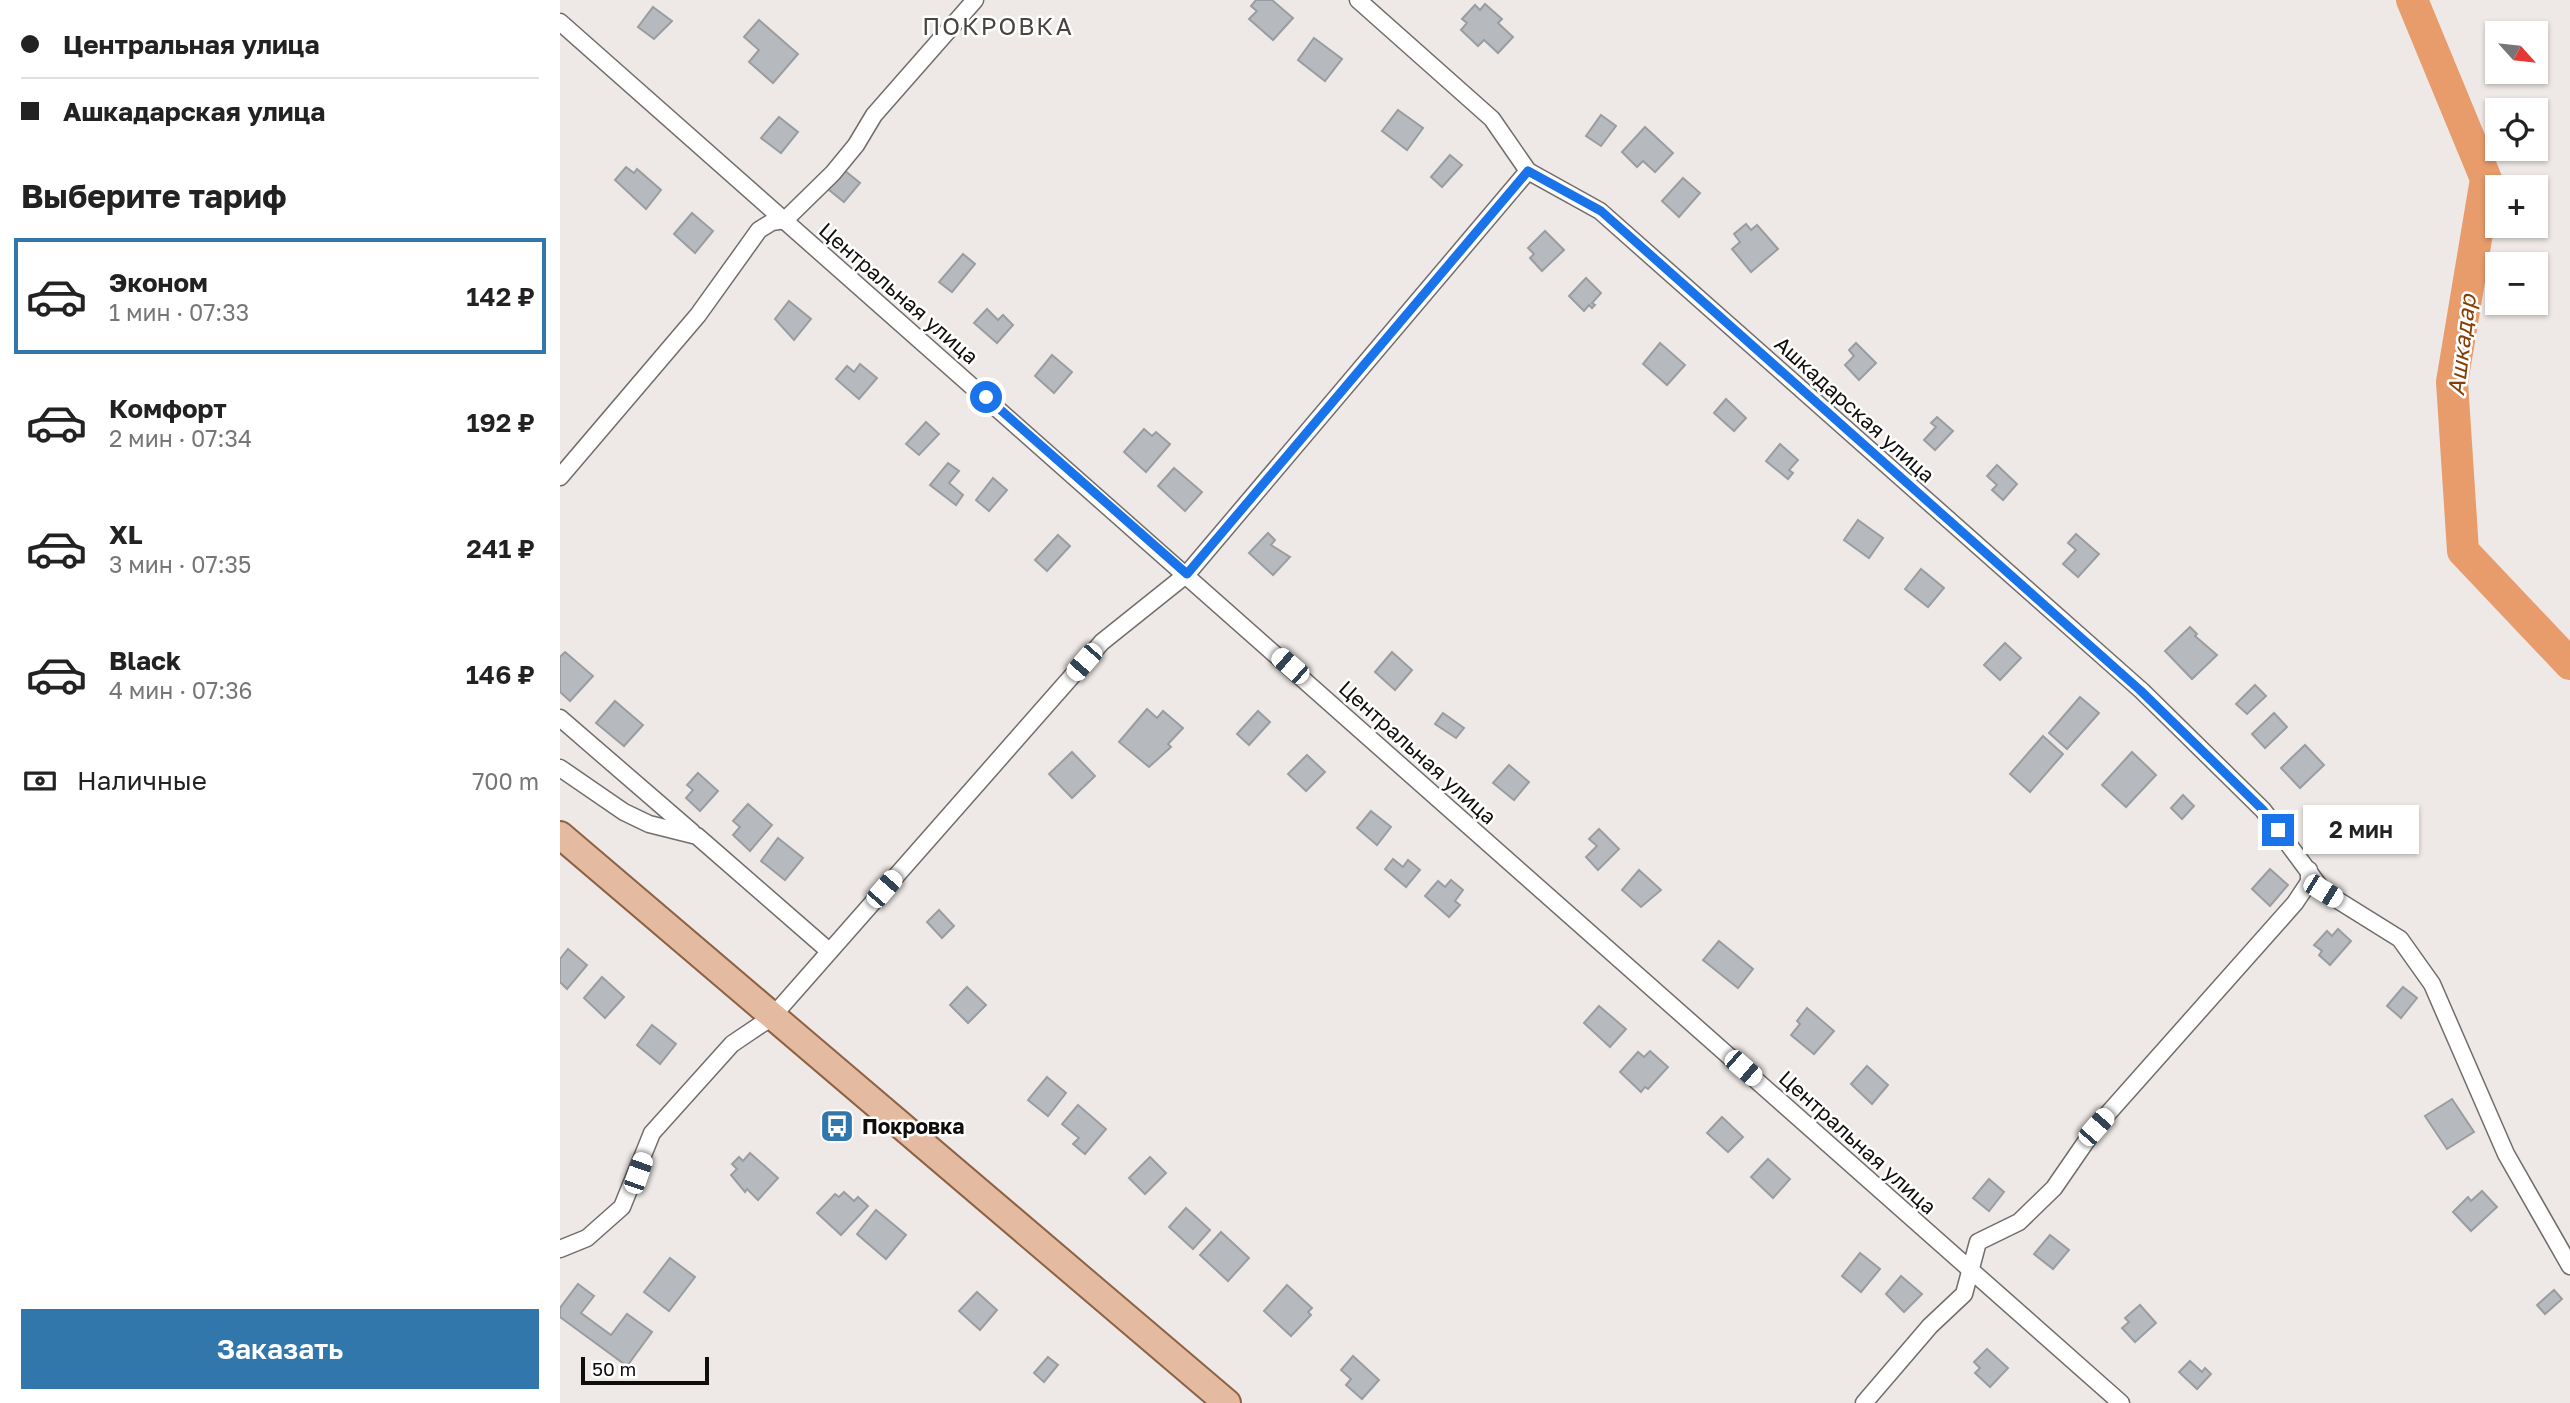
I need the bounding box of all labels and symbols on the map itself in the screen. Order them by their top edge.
district label: ПОКРОВКА [922,11,1074,40]
north arrow [2485,21,2548,84]
street label: Центральная улица [814,217,984,369]
water label: Ашкадар [2441,291,2481,397]
street label: Ашкадарская улица [1770,330,1940,488]
route start [970,381,1002,413]
car [1063,639,1106,685]
car [1268,644,1313,688]
street label: Центральная улица [1334,675,1502,829]
callout: 2 мин [2302,806,2418,854]
route end [2262,814,2294,846]
car [863,866,906,912]
car [2300,871,2347,911]
car [1721,1046,1766,1090]
street label: Центральная улица [1774,1065,1942,1219]
car [2075,1104,2118,1150]
bus stop icon: Покровка [818,1107,856,1145]
place label: Покровка [862,1113,964,1139]
car [622,1150,655,1196]
scale bar [581,1354,709,1386]

